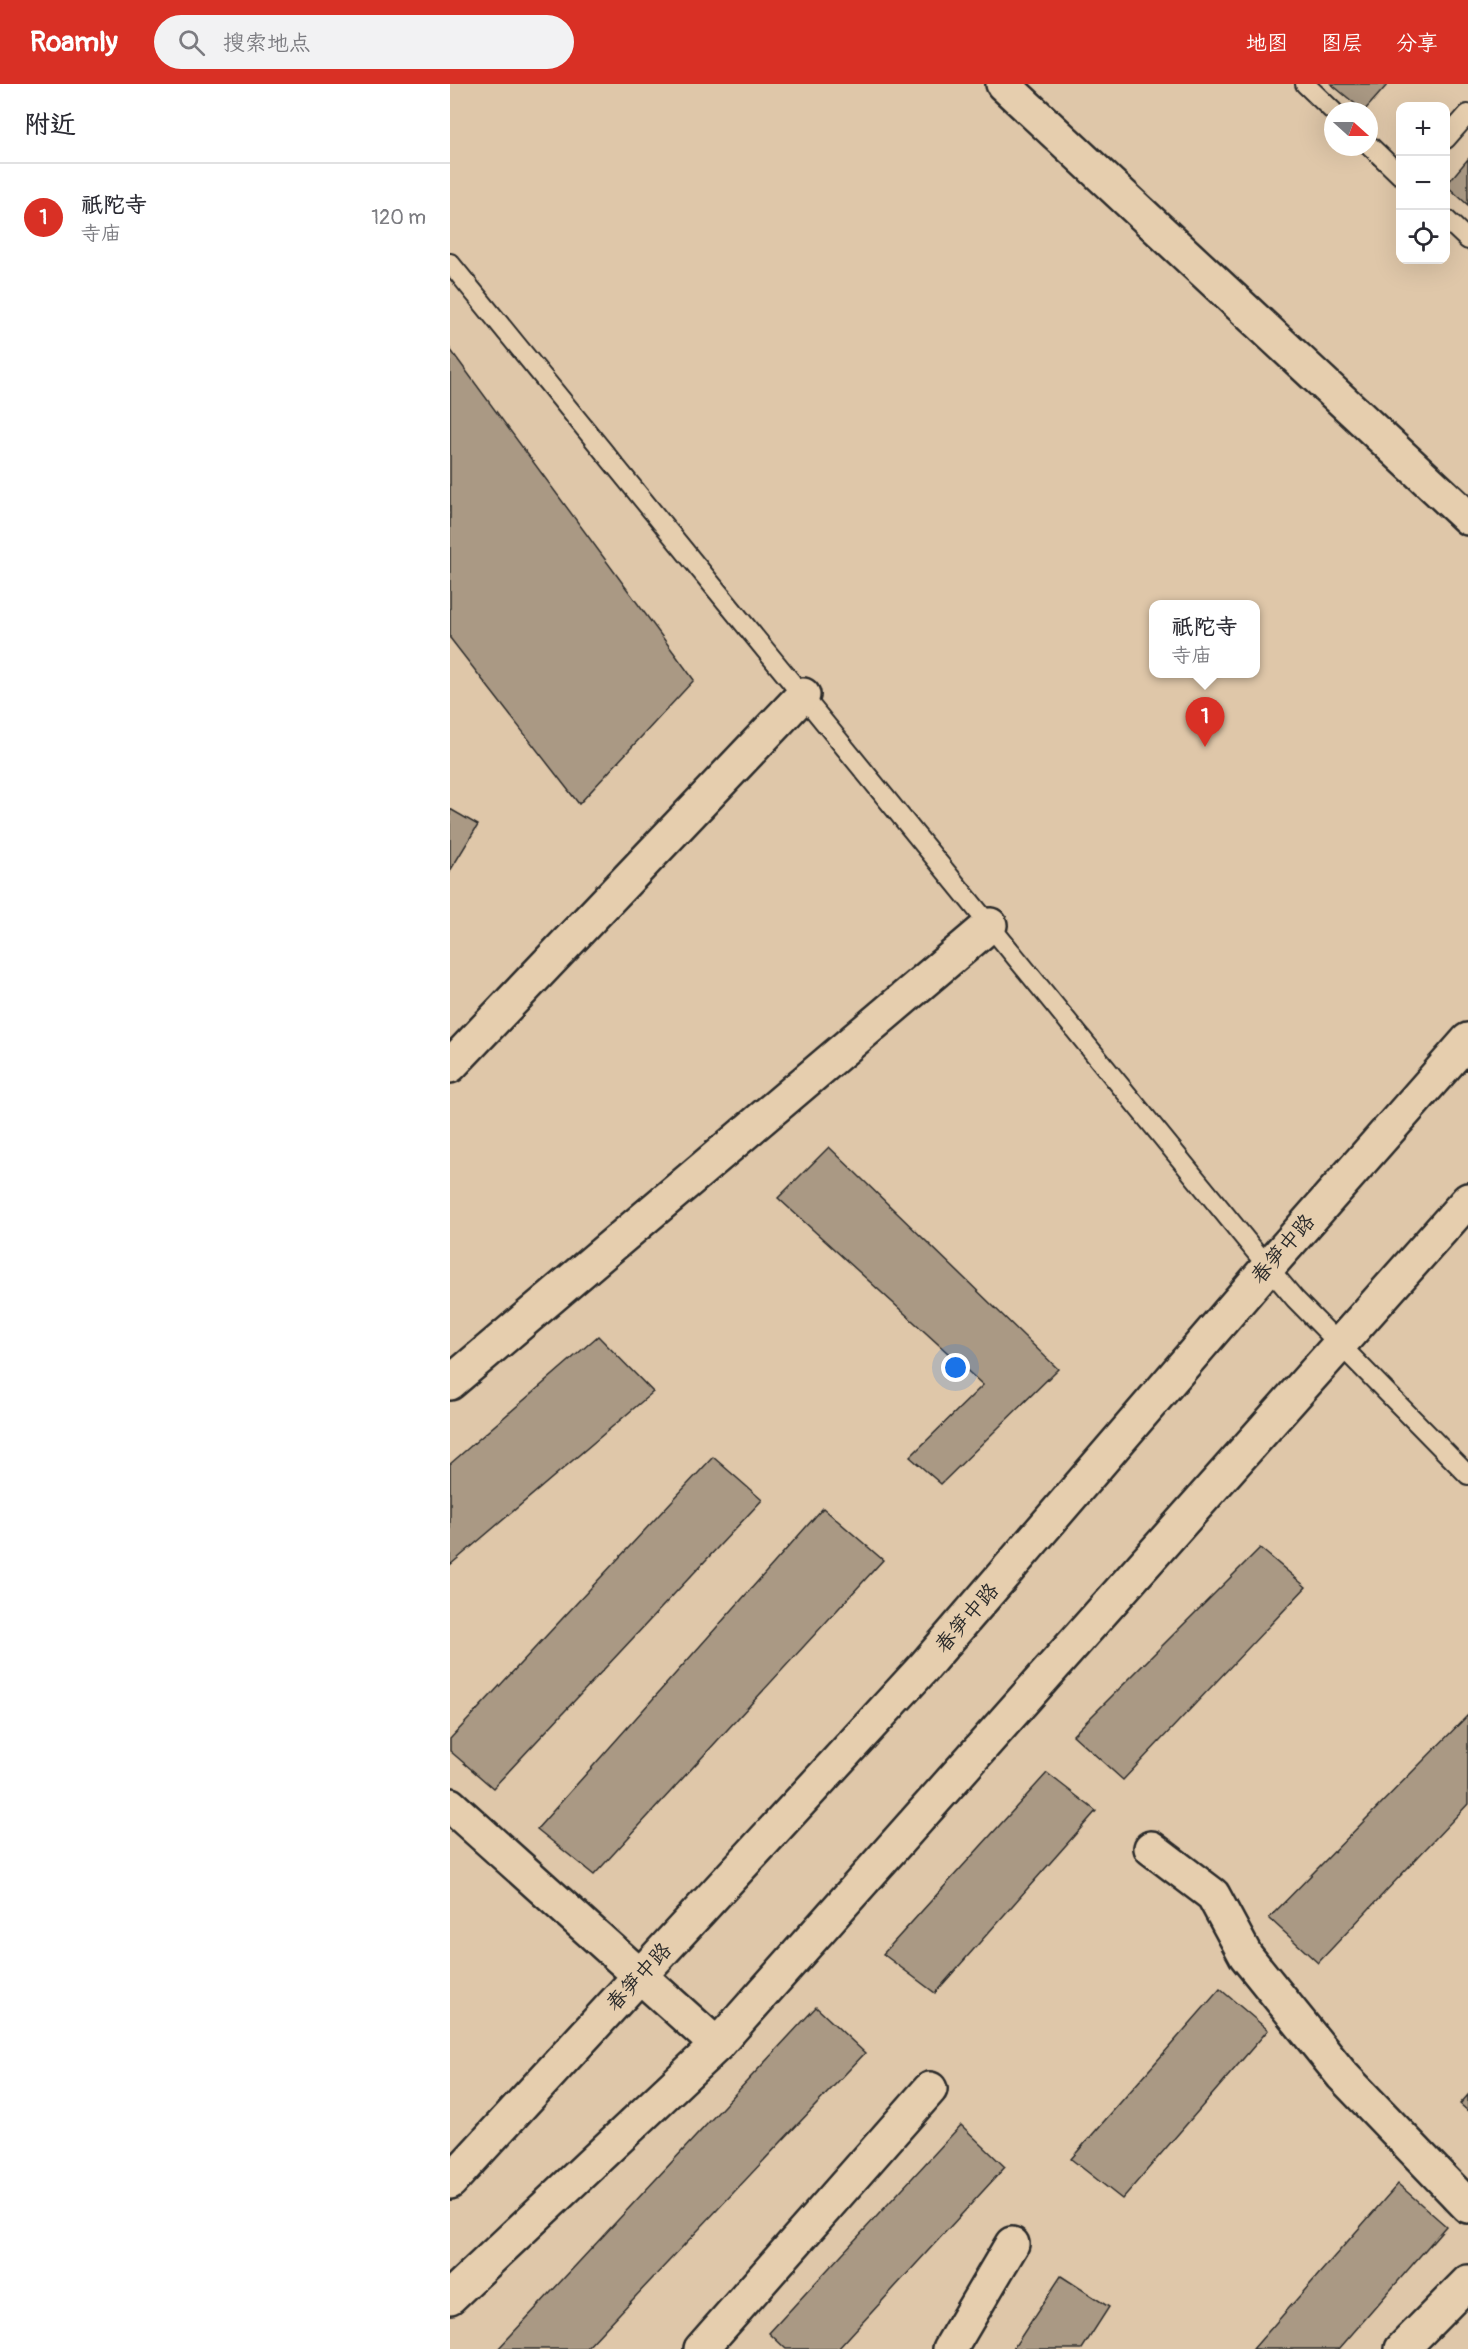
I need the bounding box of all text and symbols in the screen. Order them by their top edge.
search box [154,15,574,69]
text: Roamly [30,25,118,60]
icon: search [175,26,208,59]
text: 搜索地点 [223,29,311,57]
text: 地图 [1246,30,1288,57]
text: 图层 [1321,30,1363,57]
text: 分享 [1396,30,1438,57]
north arrow [1324,102,1378,156]
map controls [1396,102,1450,264]
button: + [1396,102,1450,156]
text: 附近 [24,109,76,141]
button: − [1396,156,1450,210]
text: 祇陀寺 [81,191,147,219]
text: 1 [40,205,47,230]
text: 120 m [371,205,426,230]
button: locate [1396,210,1450,264]
text: 寺庙 [81,221,121,246]
popup [1149,600,1260,678]
text: 祇陀寺 [1171,613,1238,641]
text: 寺庙 [1171,643,1211,668]
pin: 1 [1186,698,1224,747]
street label: 春笋中路 [1245,1208,1321,1290]
your location [941,1353,970,1382]
street label: 春笋中路 [929,1577,1005,1659]
street label: 春笋中路 [600,1937,678,2017]

